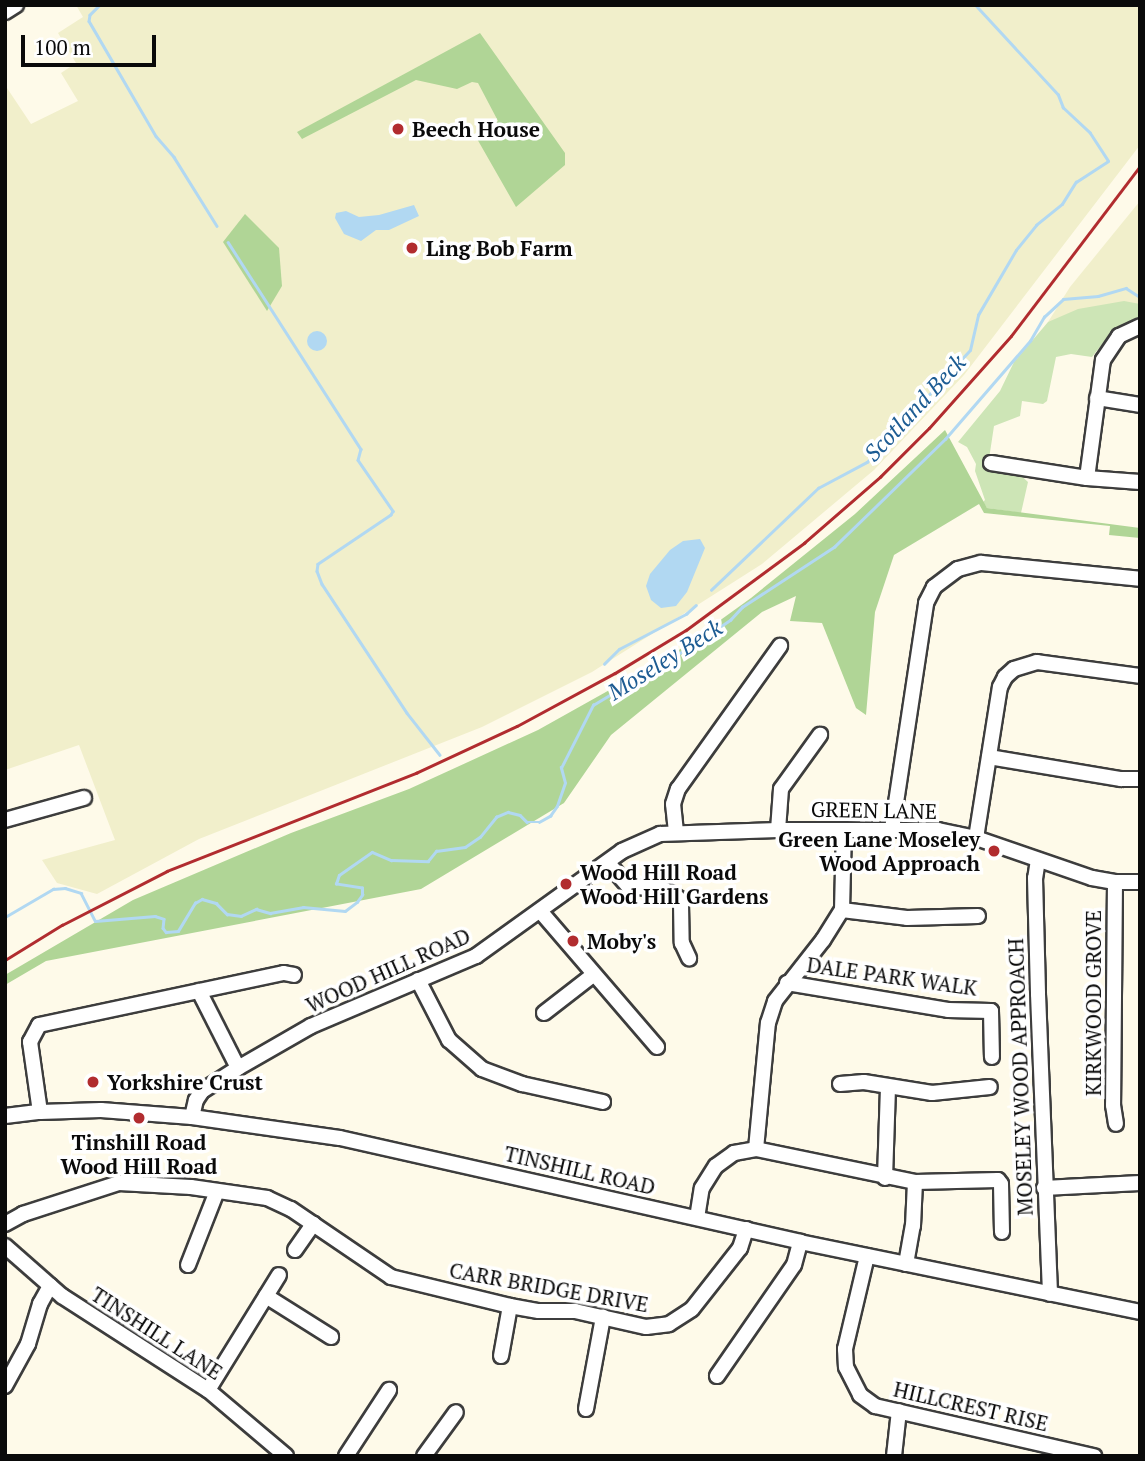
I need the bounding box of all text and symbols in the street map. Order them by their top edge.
scale bar [24,21,159,65]
text: 100 m [34,33,91,61]
place label: Beech House [412,116,540,142]
marker: Beech House [390,121,406,137]
place label: Ling Bob Farm [426,235,573,261]
marker: Ling Bob Farm [404,240,420,256]
water label: Scotland Beck [859,349,971,467]
water label: Moseley Beck [603,614,727,706]
street label: GREEN LANE [811,796,937,824]
place label: Green Lane Moseley Wood Approach [778,826,980,876]
marker: Green Lane Moseley Wood Approach [986,843,1002,859]
place label: Wood Hill Road Wood Hill Gardens [580,859,769,909]
marker: Wood Hill Road Wood Hill Gardens [558,876,574,892]
street label: KIRKWOOD GROVE [1080,910,1106,1096]
street label: WOOD HILL ROAD [302,922,474,1018]
place label: Moby's [587,928,656,954]
marker: Moby's [565,933,581,949]
street label: MOSELEY WOOD APPROACH [1003,938,1037,1216]
street label: DALE PARK WALK [805,952,979,1000]
place label: Yorkshire Crust [107,1069,263,1095]
marker: Yorkshire Crust [85,1074,101,1090]
marker: Tinshill Road Wood Hill Road [131,1110,147,1126]
place label: Tinshill Road Wood Hill Road [61,1129,217,1179]
street label: TINSHILL ROAD [502,1140,658,1200]
street label: CARR BRIDGE DRIVE [447,1257,651,1317]
street label: TINSHILL LANE [87,1281,227,1385]
street label: HILLCREST RISE [891,1376,1051,1436]

